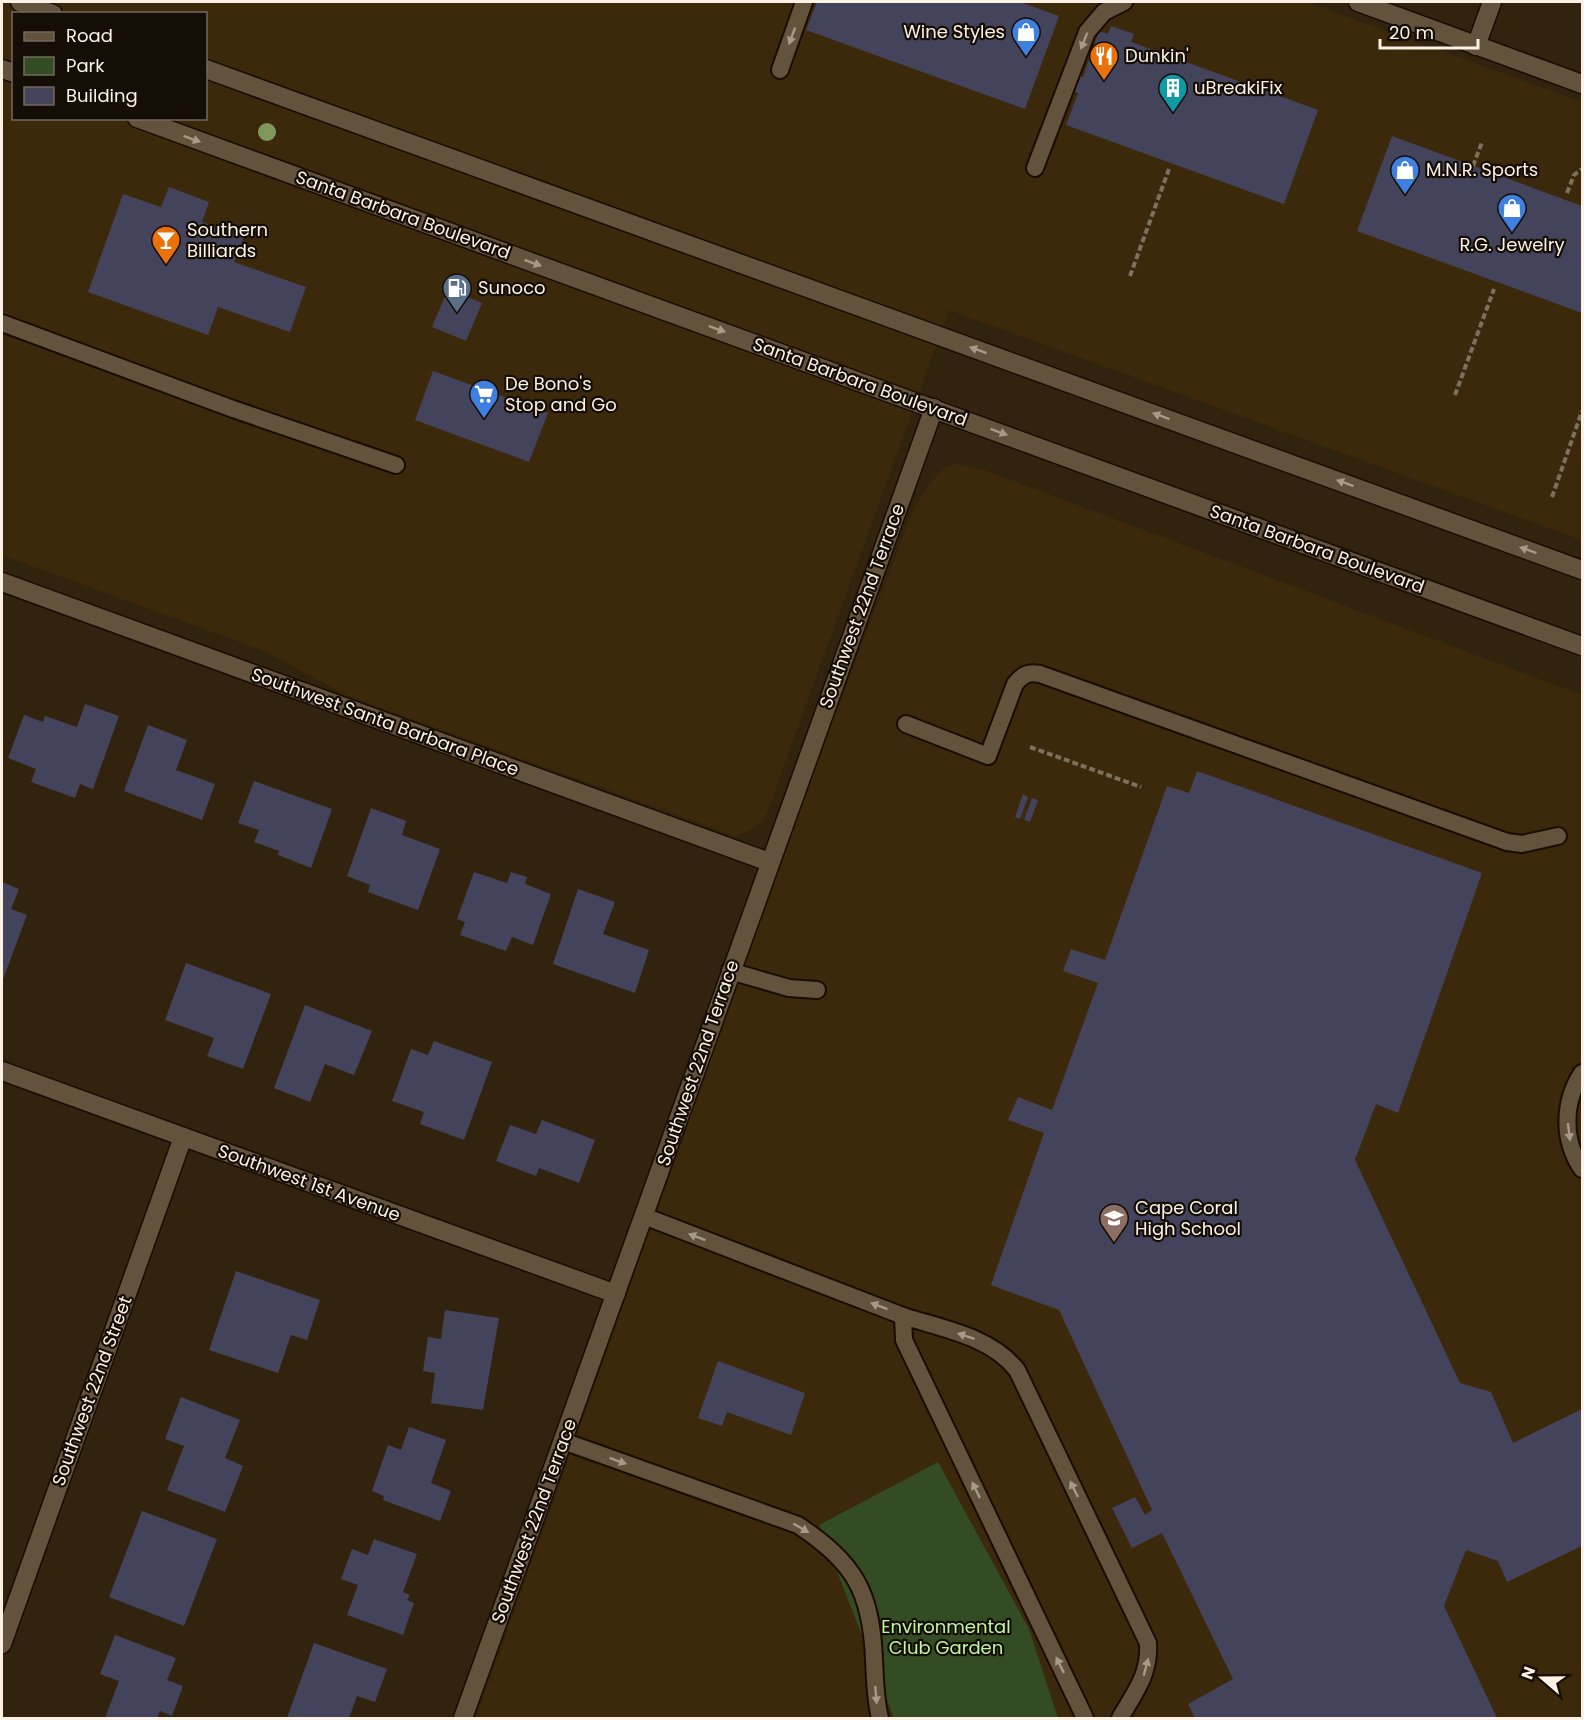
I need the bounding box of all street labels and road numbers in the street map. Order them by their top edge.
street label: Santa Barbara Boulevard [292,164,514,265]
street label: Santa Barbara Boulevard [749,331,971,432]
street label: Santa Barbara Boulevard [1206,498,1428,599]
street label: Southwest 22nd Terrace [813,500,910,712]
street label: Southwest Santa Barbara Place [248,661,523,782]
street label: Southwest 22nd Terrace [651,957,745,1169]
street label: Southwest 1st Avenue [214,1138,404,1227]
street label: Southwest 22nd Street [46,1292,138,1489]
street label: Southwest 22nd Terrace [485,1415,582,1627]

